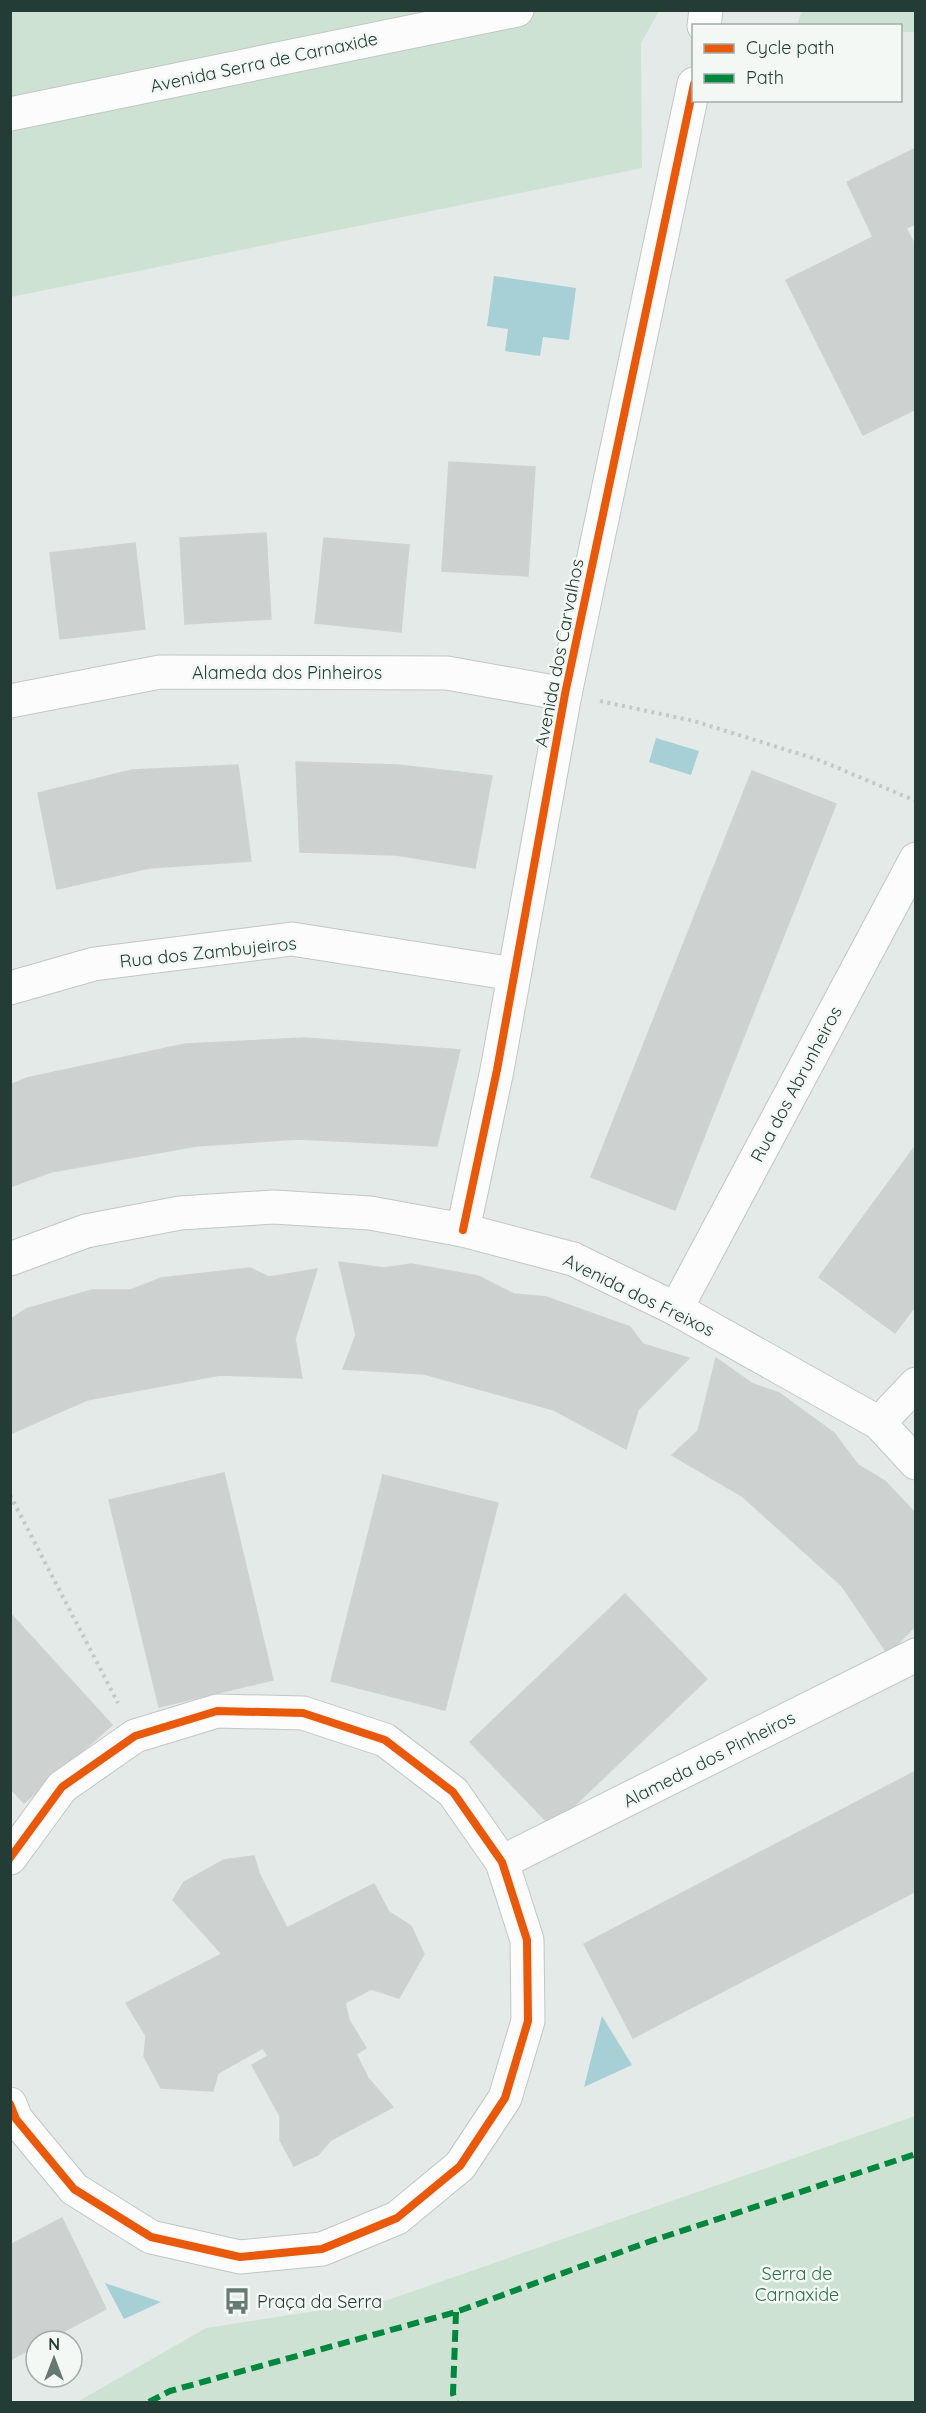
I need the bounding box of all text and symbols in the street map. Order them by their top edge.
legend [692,24,902,102]
street label: Avenida Serra de Carnaxide [148,27,380,97]
text: Cycle path [746,36,834,59]
text: Path [746,66,784,89]
street label: Avenida dos Carvalhos [529,557,589,749]
street label: Alameda dos Pinheiros [192,661,382,684]
street label: Rua dos Zambujeiros [118,931,298,973]
street label: Rua dos Abrunheiros [745,1002,847,1166]
street label: Avenida dos Freixos [560,1248,718,1342]
street label: Alameda dos Pinheiros [619,1706,799,1812]
park label: Serra de Carnaxide [755,2262,839,2306]
bus stop icon: Praça da Serra [222,2286,252,2316]
place label: Praça da Serra [257,2290,382,2313]
north arrow [24,2329,84,2389]
text: N [48,2334,60,2354]

